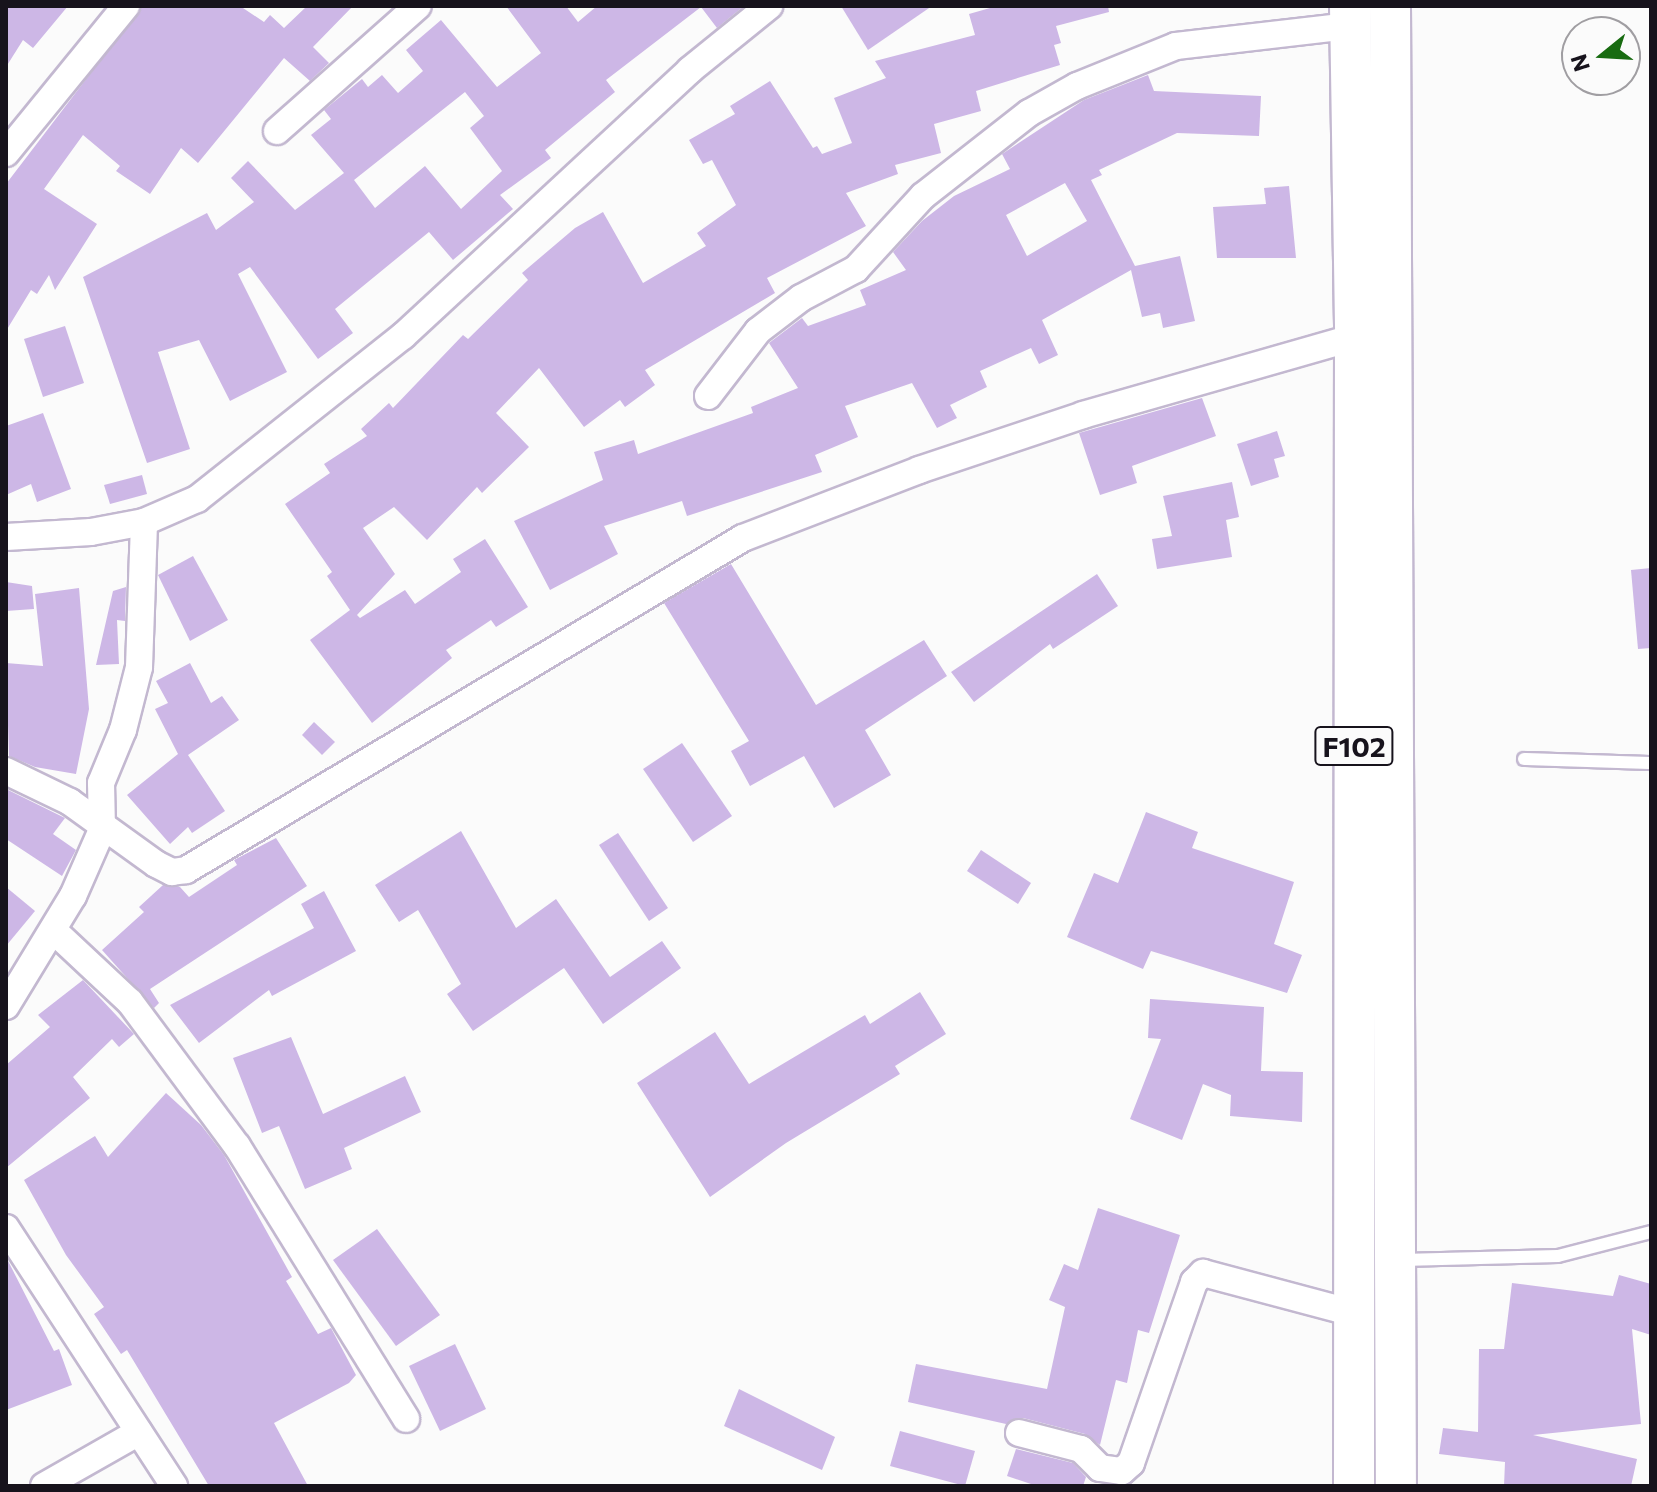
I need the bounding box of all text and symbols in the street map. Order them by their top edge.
north arrow [1561,16,1641,96]
text: N [1564,51,1595,75]
road number: F102 [1314,722,1394,770]

